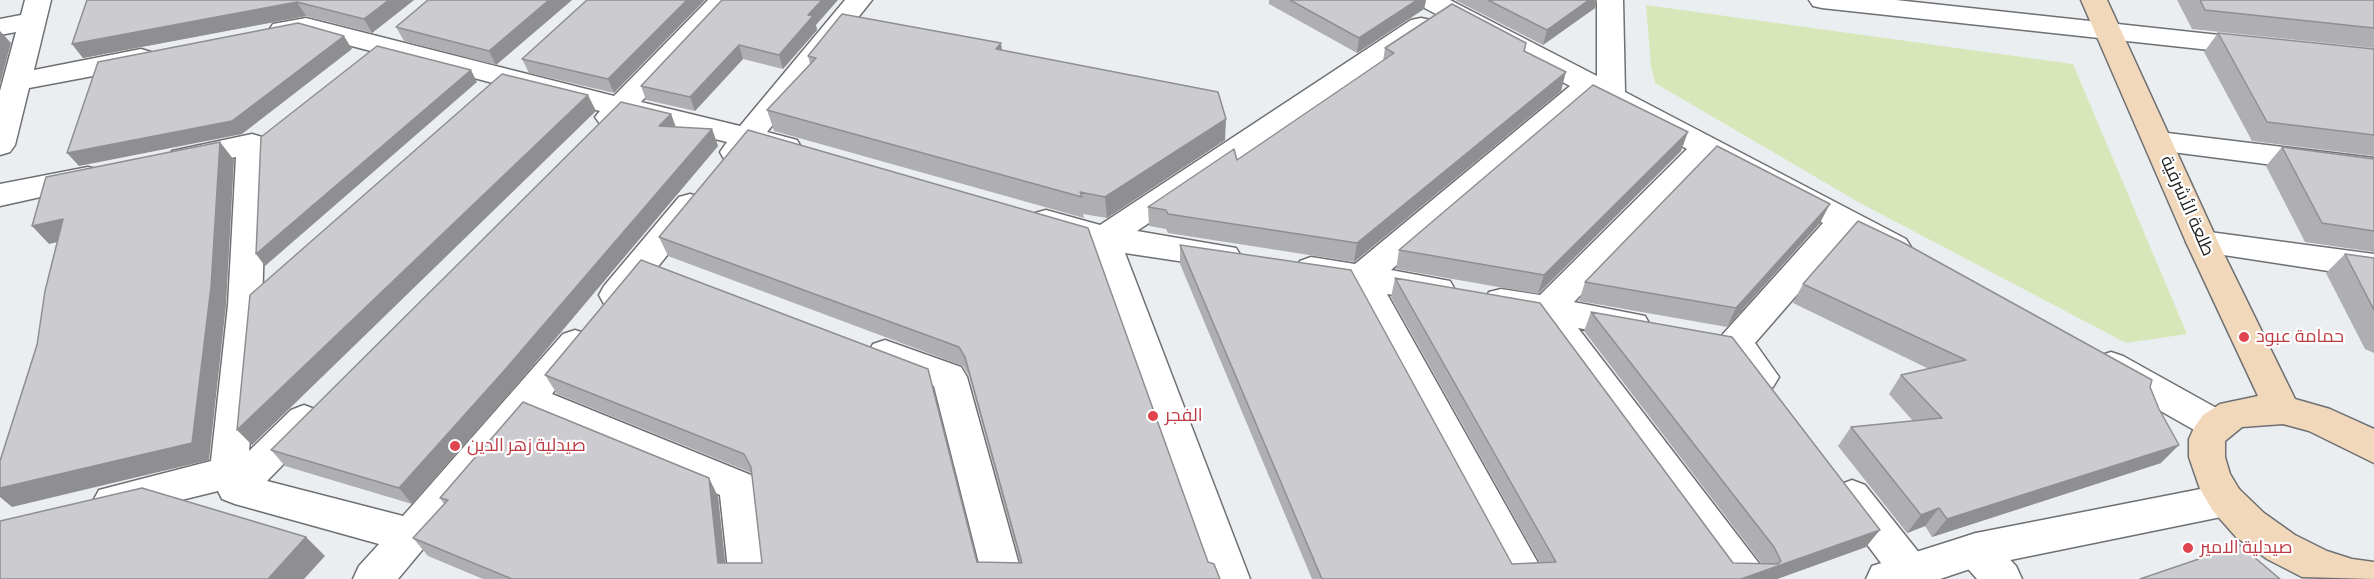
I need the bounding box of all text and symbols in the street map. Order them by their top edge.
street label: طلعة الأشرفية [2155,153,2219,259]
place label: حمامة عبود [2256,326,2344,348]
marker: حمامة عبود [2237,330,2251,344]
place label: الفجر [1165,405,1203,427]
marker: الفجر [1146,409,1160,423]
place label: صيدلية زهر الدين [467,435,586,457]
marker: صيدلية زهر الدين [448,439,462,453]
place label: صيدلية الامير [2200,537,2293,559]
marker: صيدلية الامير [2181,541,2195,555]

